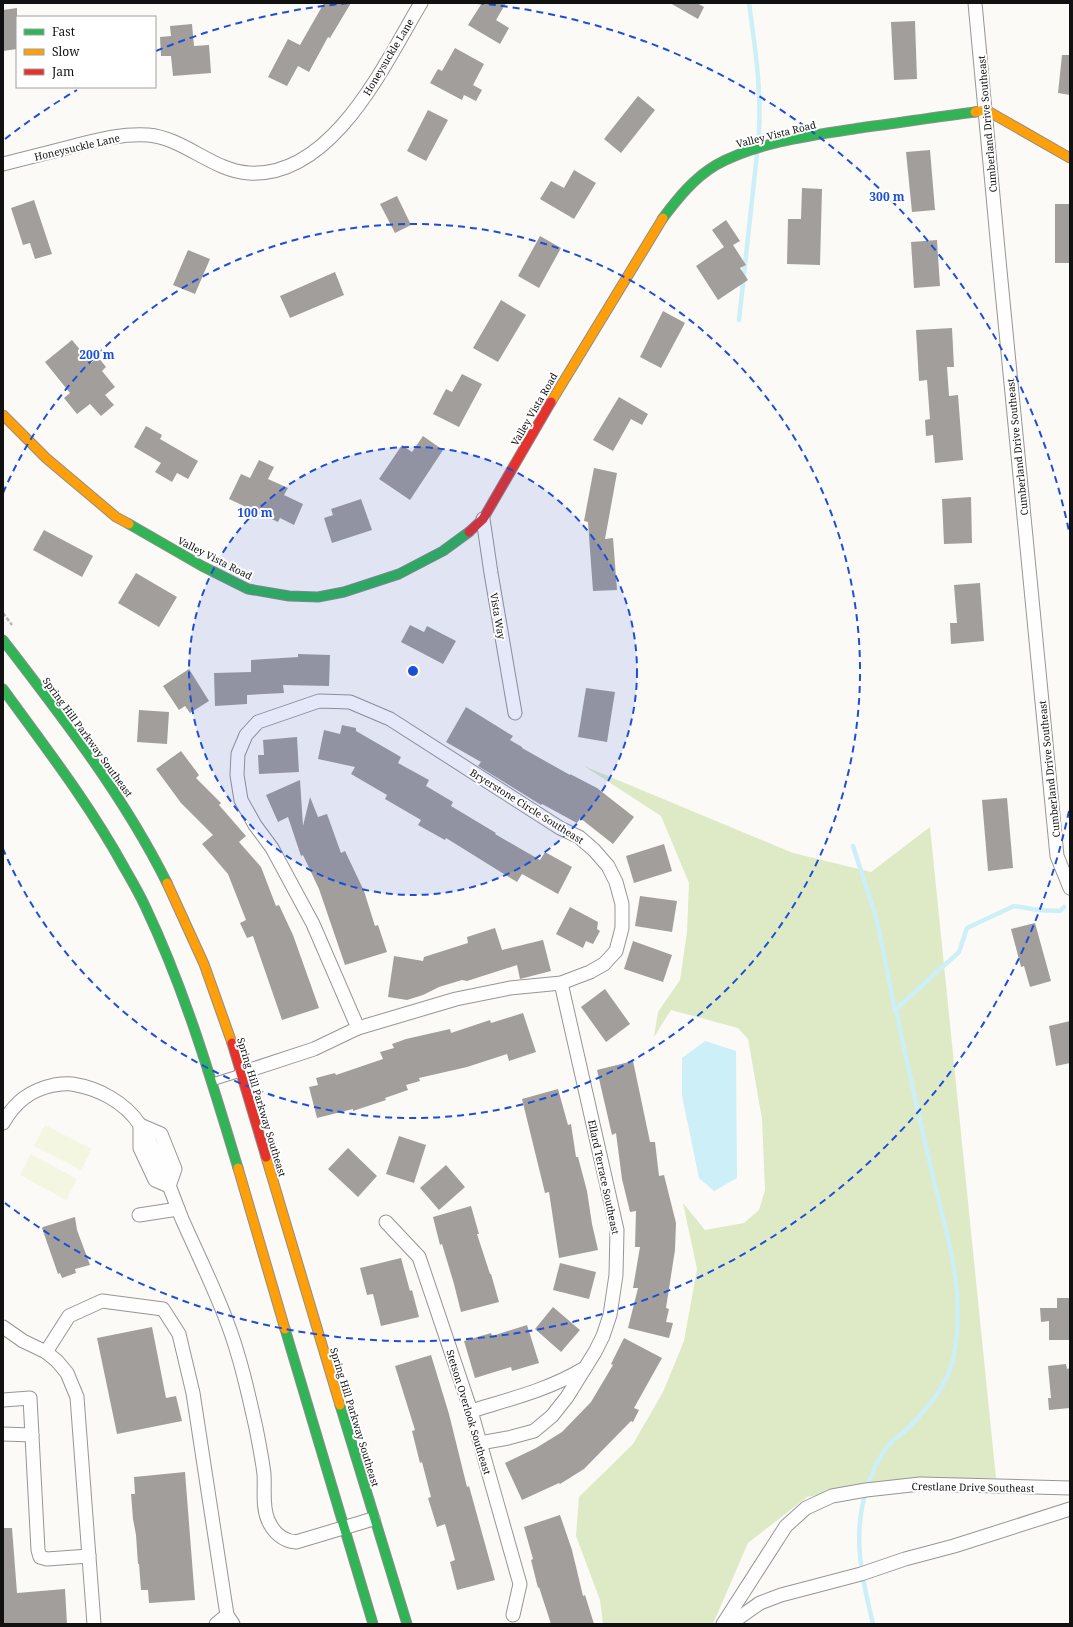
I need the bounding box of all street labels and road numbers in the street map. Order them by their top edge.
street label: Honeysuckle Lane [359,16,417,98]
street label: Cumberland Drive Southeast [974,54,1000,193]
street label: Valley Vista Road [735,117,817,151]
street label: Honeysuckle Lane [33,130,121,164]
street label: Valley Vista Road [507,370,561,448]
street label: Cumberland Drive Southeast [1003,377,1031,516]
street label: Valley Vista Road [175,533,255,583]
street label: Vista Way [487,592,509,641]
street label: Spring Hill Parkway Southeast [40,674,137,800]
street label: Cumberland Drive Southeast [1035,699,1063,838]
street label: Bryerstone Circle Southeast [467,765,587,847]
street label: Spring Hill Parkway Southeast [234,1036,290,1179]
street label: Ellard Terrace Southeast [585,1118,623,1236]
street label: Spring Hill Parkway Southeast [327,1346,383,1489]
street label: Stetson Overlook Southeast [443,1348,495,1477]
street label: Crestlane Drive Southeast [912,1479,1035,1495]

